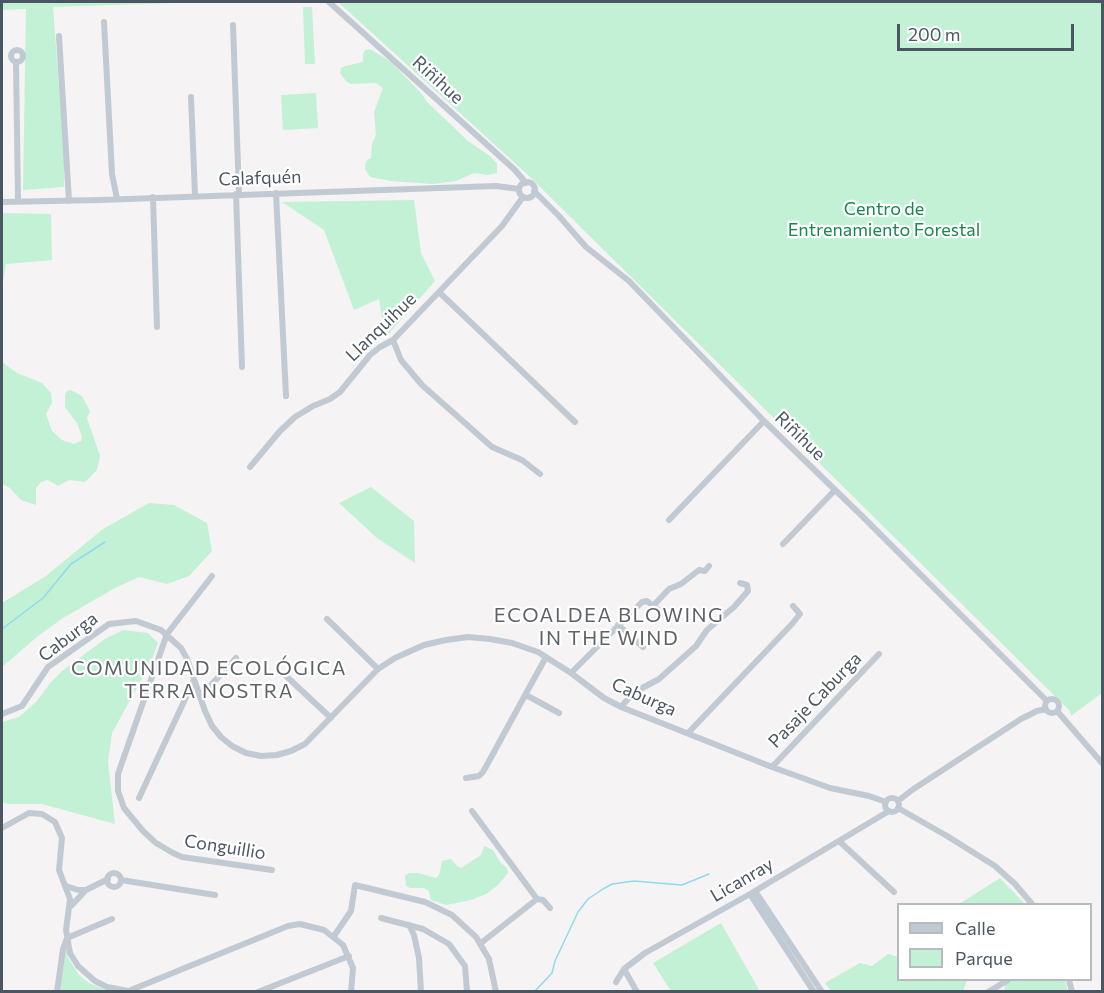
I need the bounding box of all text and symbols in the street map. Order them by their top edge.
scale bar [900,12,1077,50]
text: 200 m [908,23,961,45]
street label: Riñihue [408,51,468,109]
street label: Calafquén [218,166,302,190]
park label: Centro de Entrenamiento Forestal [788,198,980,240]
street label: Llanquihue [341,288,421,366]
street label: Riñihue [770,407,830,465]
district label: ECOALDEA BLOWING IN THE WIND [494,603,724,650]
street label: Caburga [34,608,102,666]
street label: Pasaje Caburga [764,648,866,752]
district label: COMUNIDAD ECOLÓGICA TERRA NOSTRA [71,656,347,703]
street label: Caburga [608,673,680,721]
street label: Conguillio [183,830,267,864]
street label: Licanray [707,853,777,907]
legend [897,903,1092,981]
text: Calle [955,917,995,939]
text: Parque [955,947,1013,969]

